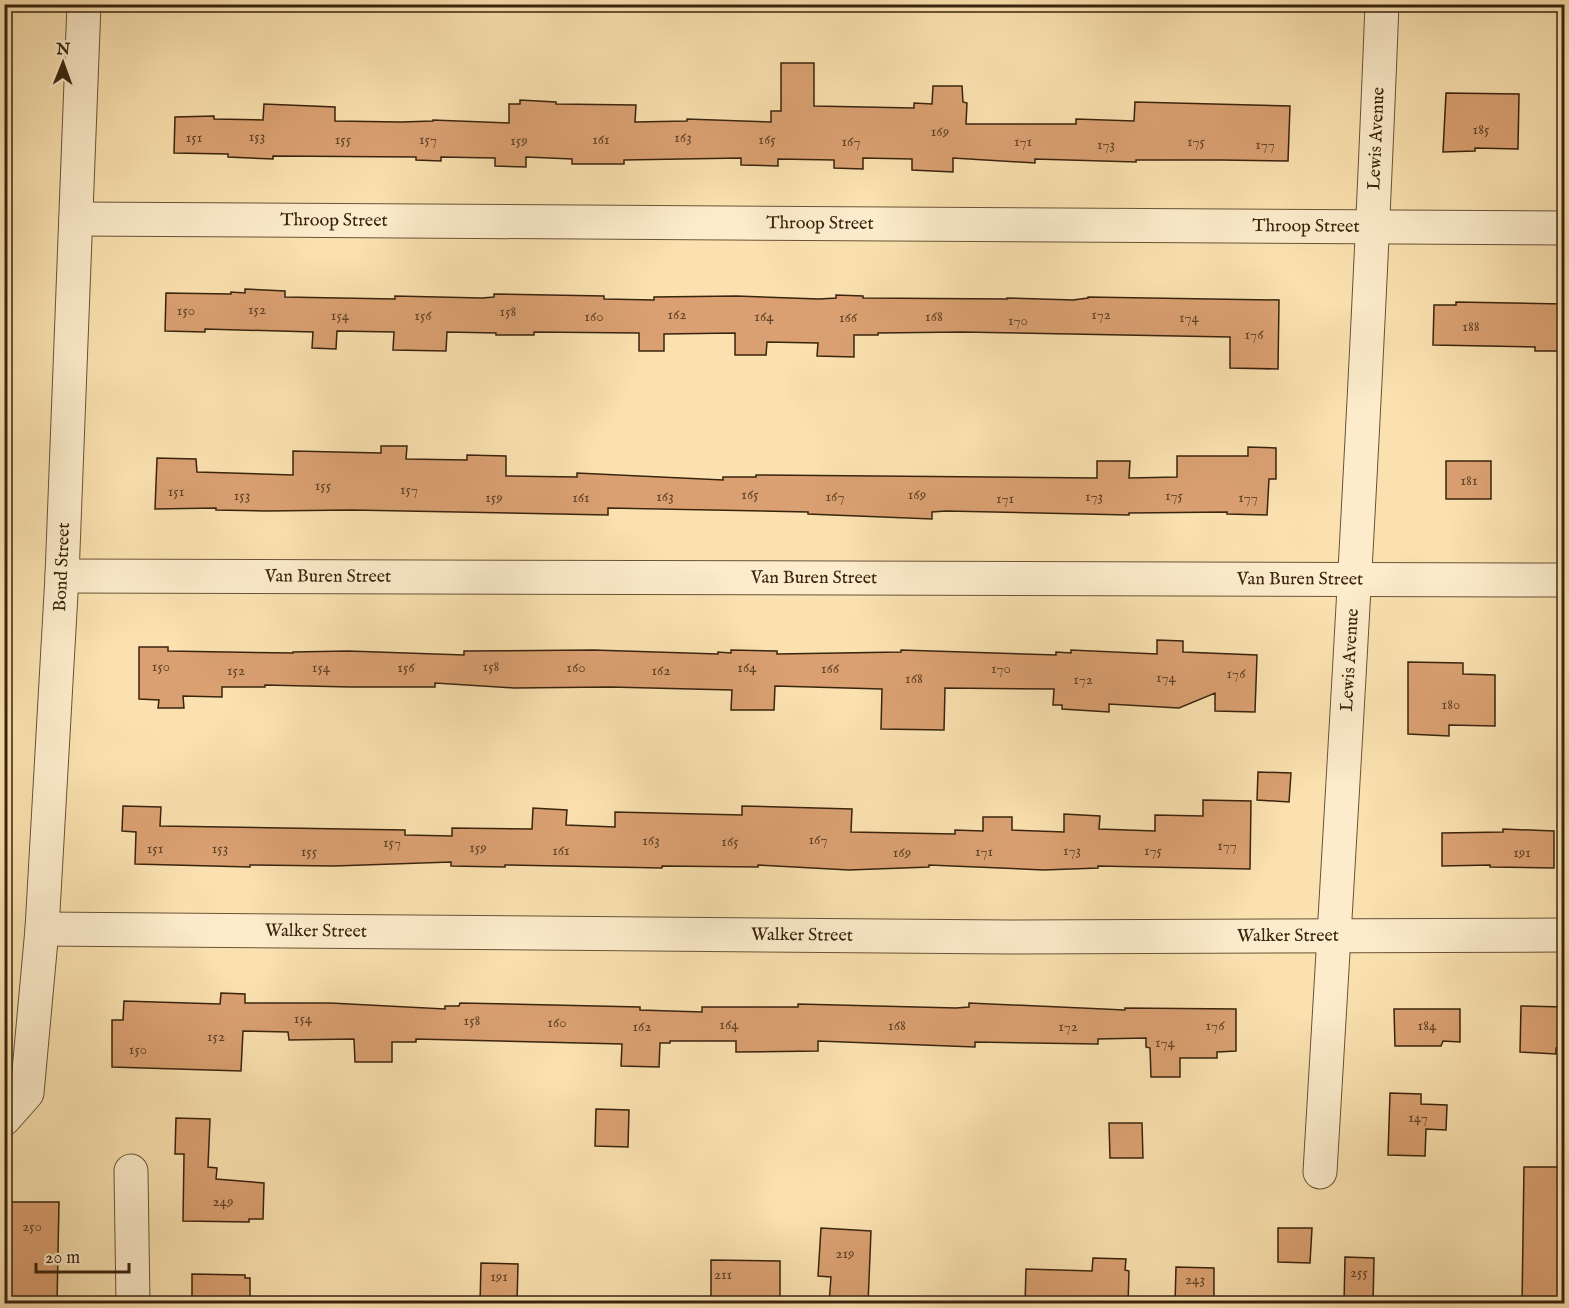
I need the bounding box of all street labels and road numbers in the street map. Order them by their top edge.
street label: Lewis Avenue [1363,87,1390,191]
street label: Throop Street [280,209,388,232]
street label: Throop Street [766,212,874,235]
street label: Throop Street [1252,215,1360,238]
street label: Bond Street [48,522,76,612]
street label: Van Buren Street [264,565,391,588]
street label: Van Buren Street [750,566,877,590]
street label: Van Buren Street [1236,568,1363,591]
street label: Lewis Avenue [1336,608,1364,712]
street label: Walker Street [265,919,367,943]
street label: Walker Street [751,923,853,947]
street label: Walker Street [1237,924,1339,948]

